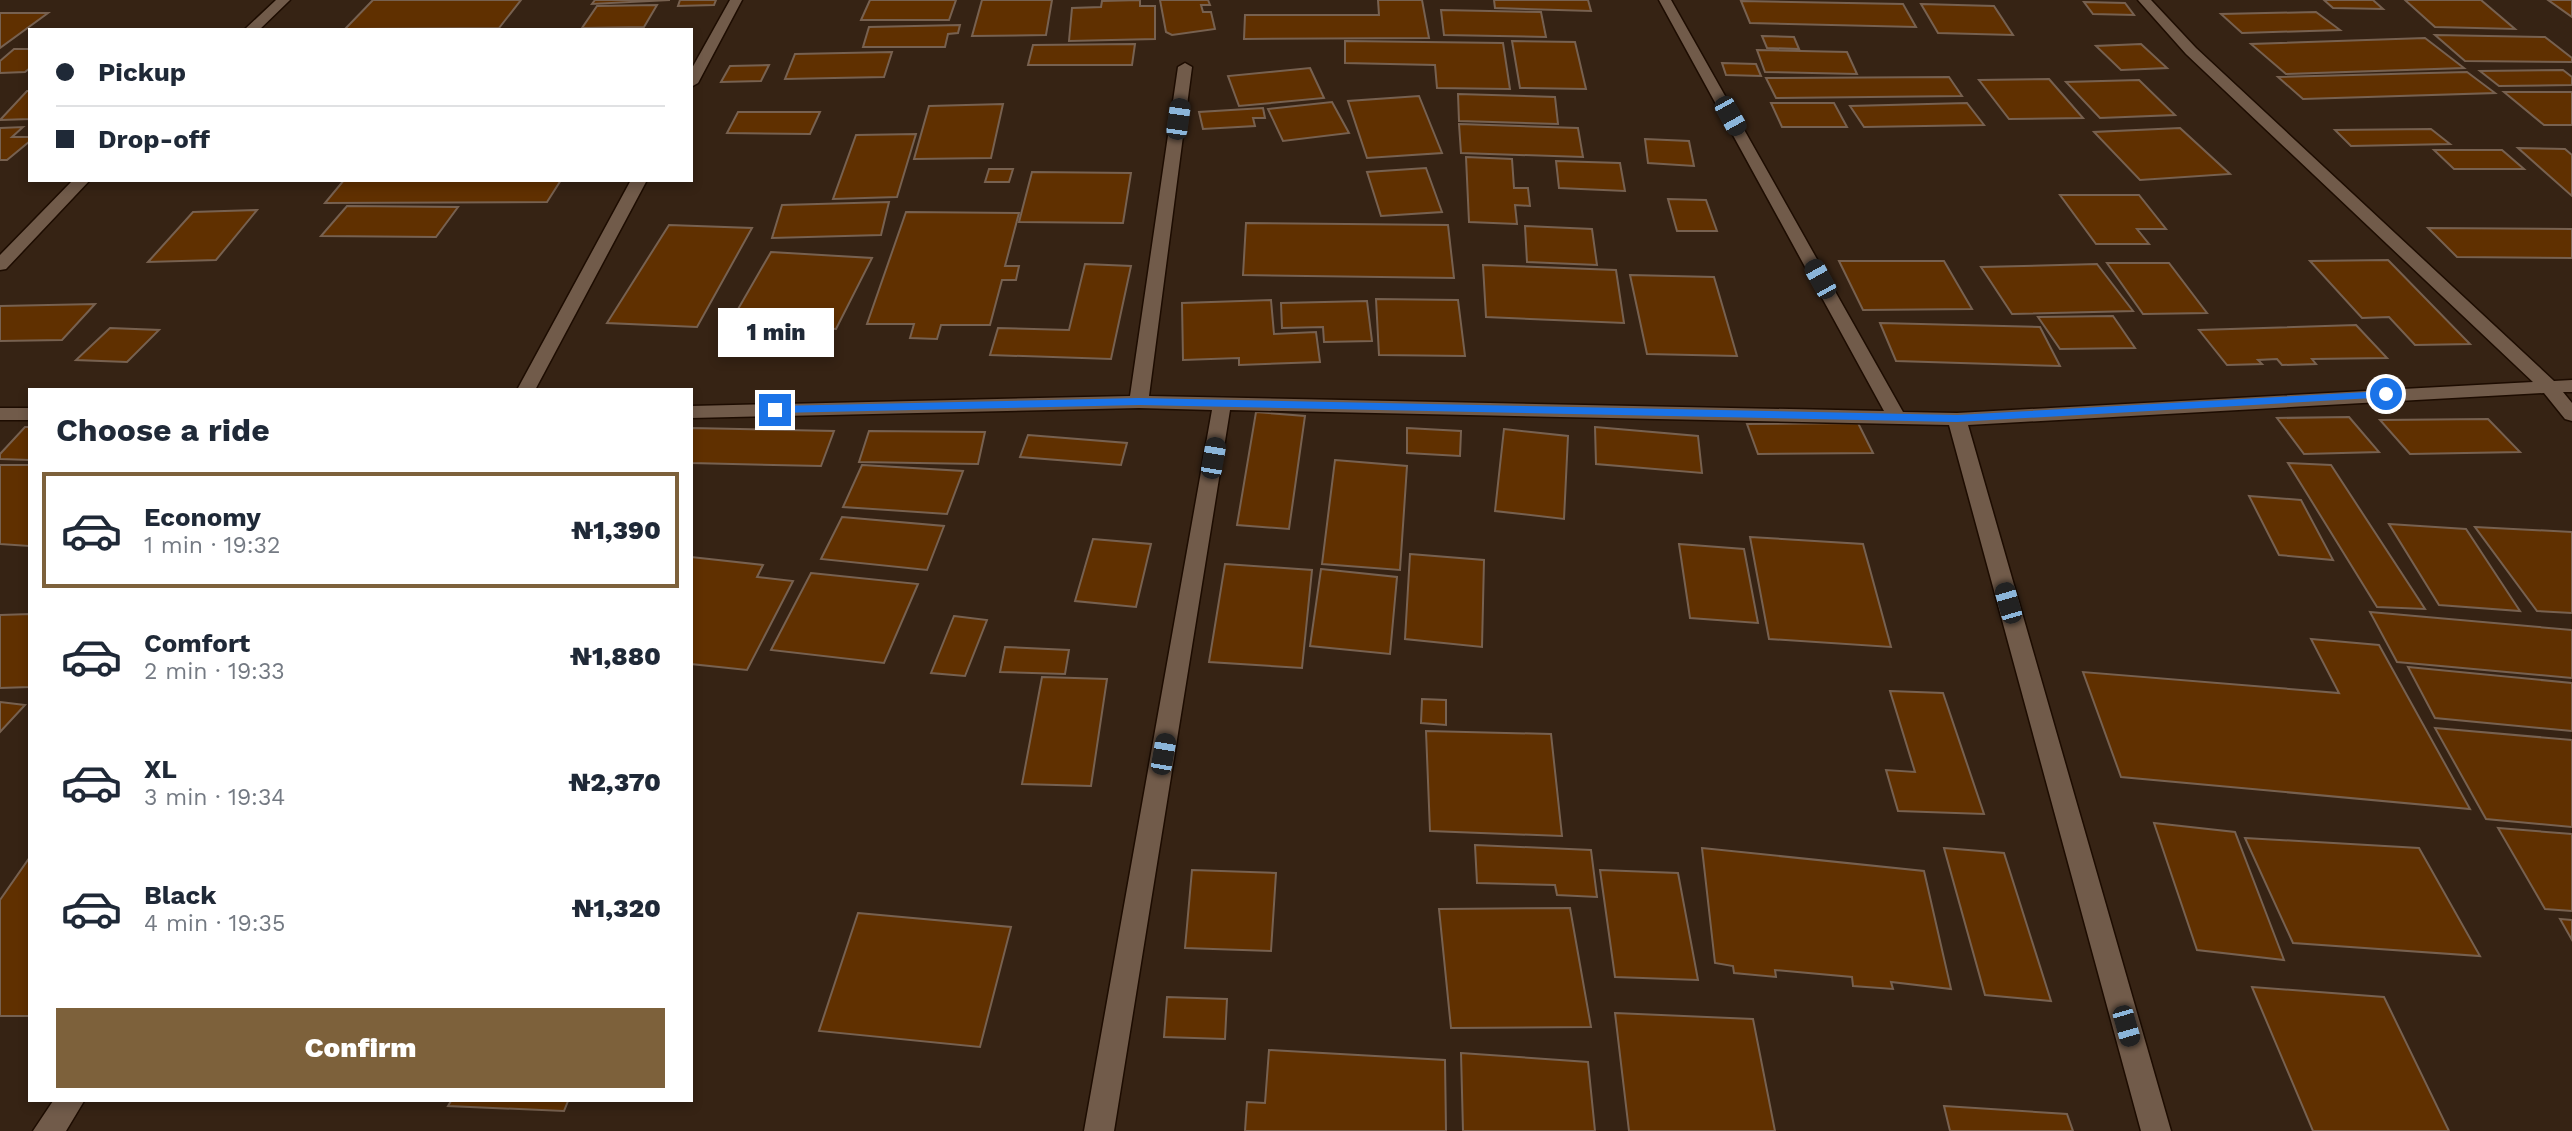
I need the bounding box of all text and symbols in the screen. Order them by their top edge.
text: Pickup [98,57,186,87]
car [1711,93,1750,139]
car [1165,97,1192,141]
text: Drop-off [98,124,210,154]
car [1801,256,1840,302]
callout: 1 min [717,308,833,358]
text: 1 min [746,319,806,346]
route start [2370,378,2402,410]
route end [759,394,791,426]
text: Choose a ride [56,411,270,449]
car [1200,435,1227,481]
icon: car [60,499,123,562]
text: Economy [144,502,261,532]
text: ₦1,390 [571,515,661,545]
text: 1 min · 19:32 [144,532,280,559]
car [1993,580,2024,626]
icon: car [60,625,123,688]
text: Comfort [144,628,250,658]
text: ₦1,880 [570,641,661,671]
text: 2 min · 19:33 [144,658,285,685]
car [1150,731,1177,777]
icon: car [60,751,123,814]
text: XL [144,754,177,784]
text: ₦2,370 [568,767,661,797]
text: 3 min · 19:34 [144,784,285,811]
icon: car [60,877,123,940]
text: Black [144,880,216,910]
text: ₦1,320 [571,893,661,923]
text: 4 min · 19:35 [144,910,285,937]
car [2111,1003,2142,1049]
button: Confirm [56,1008,665,1088]

